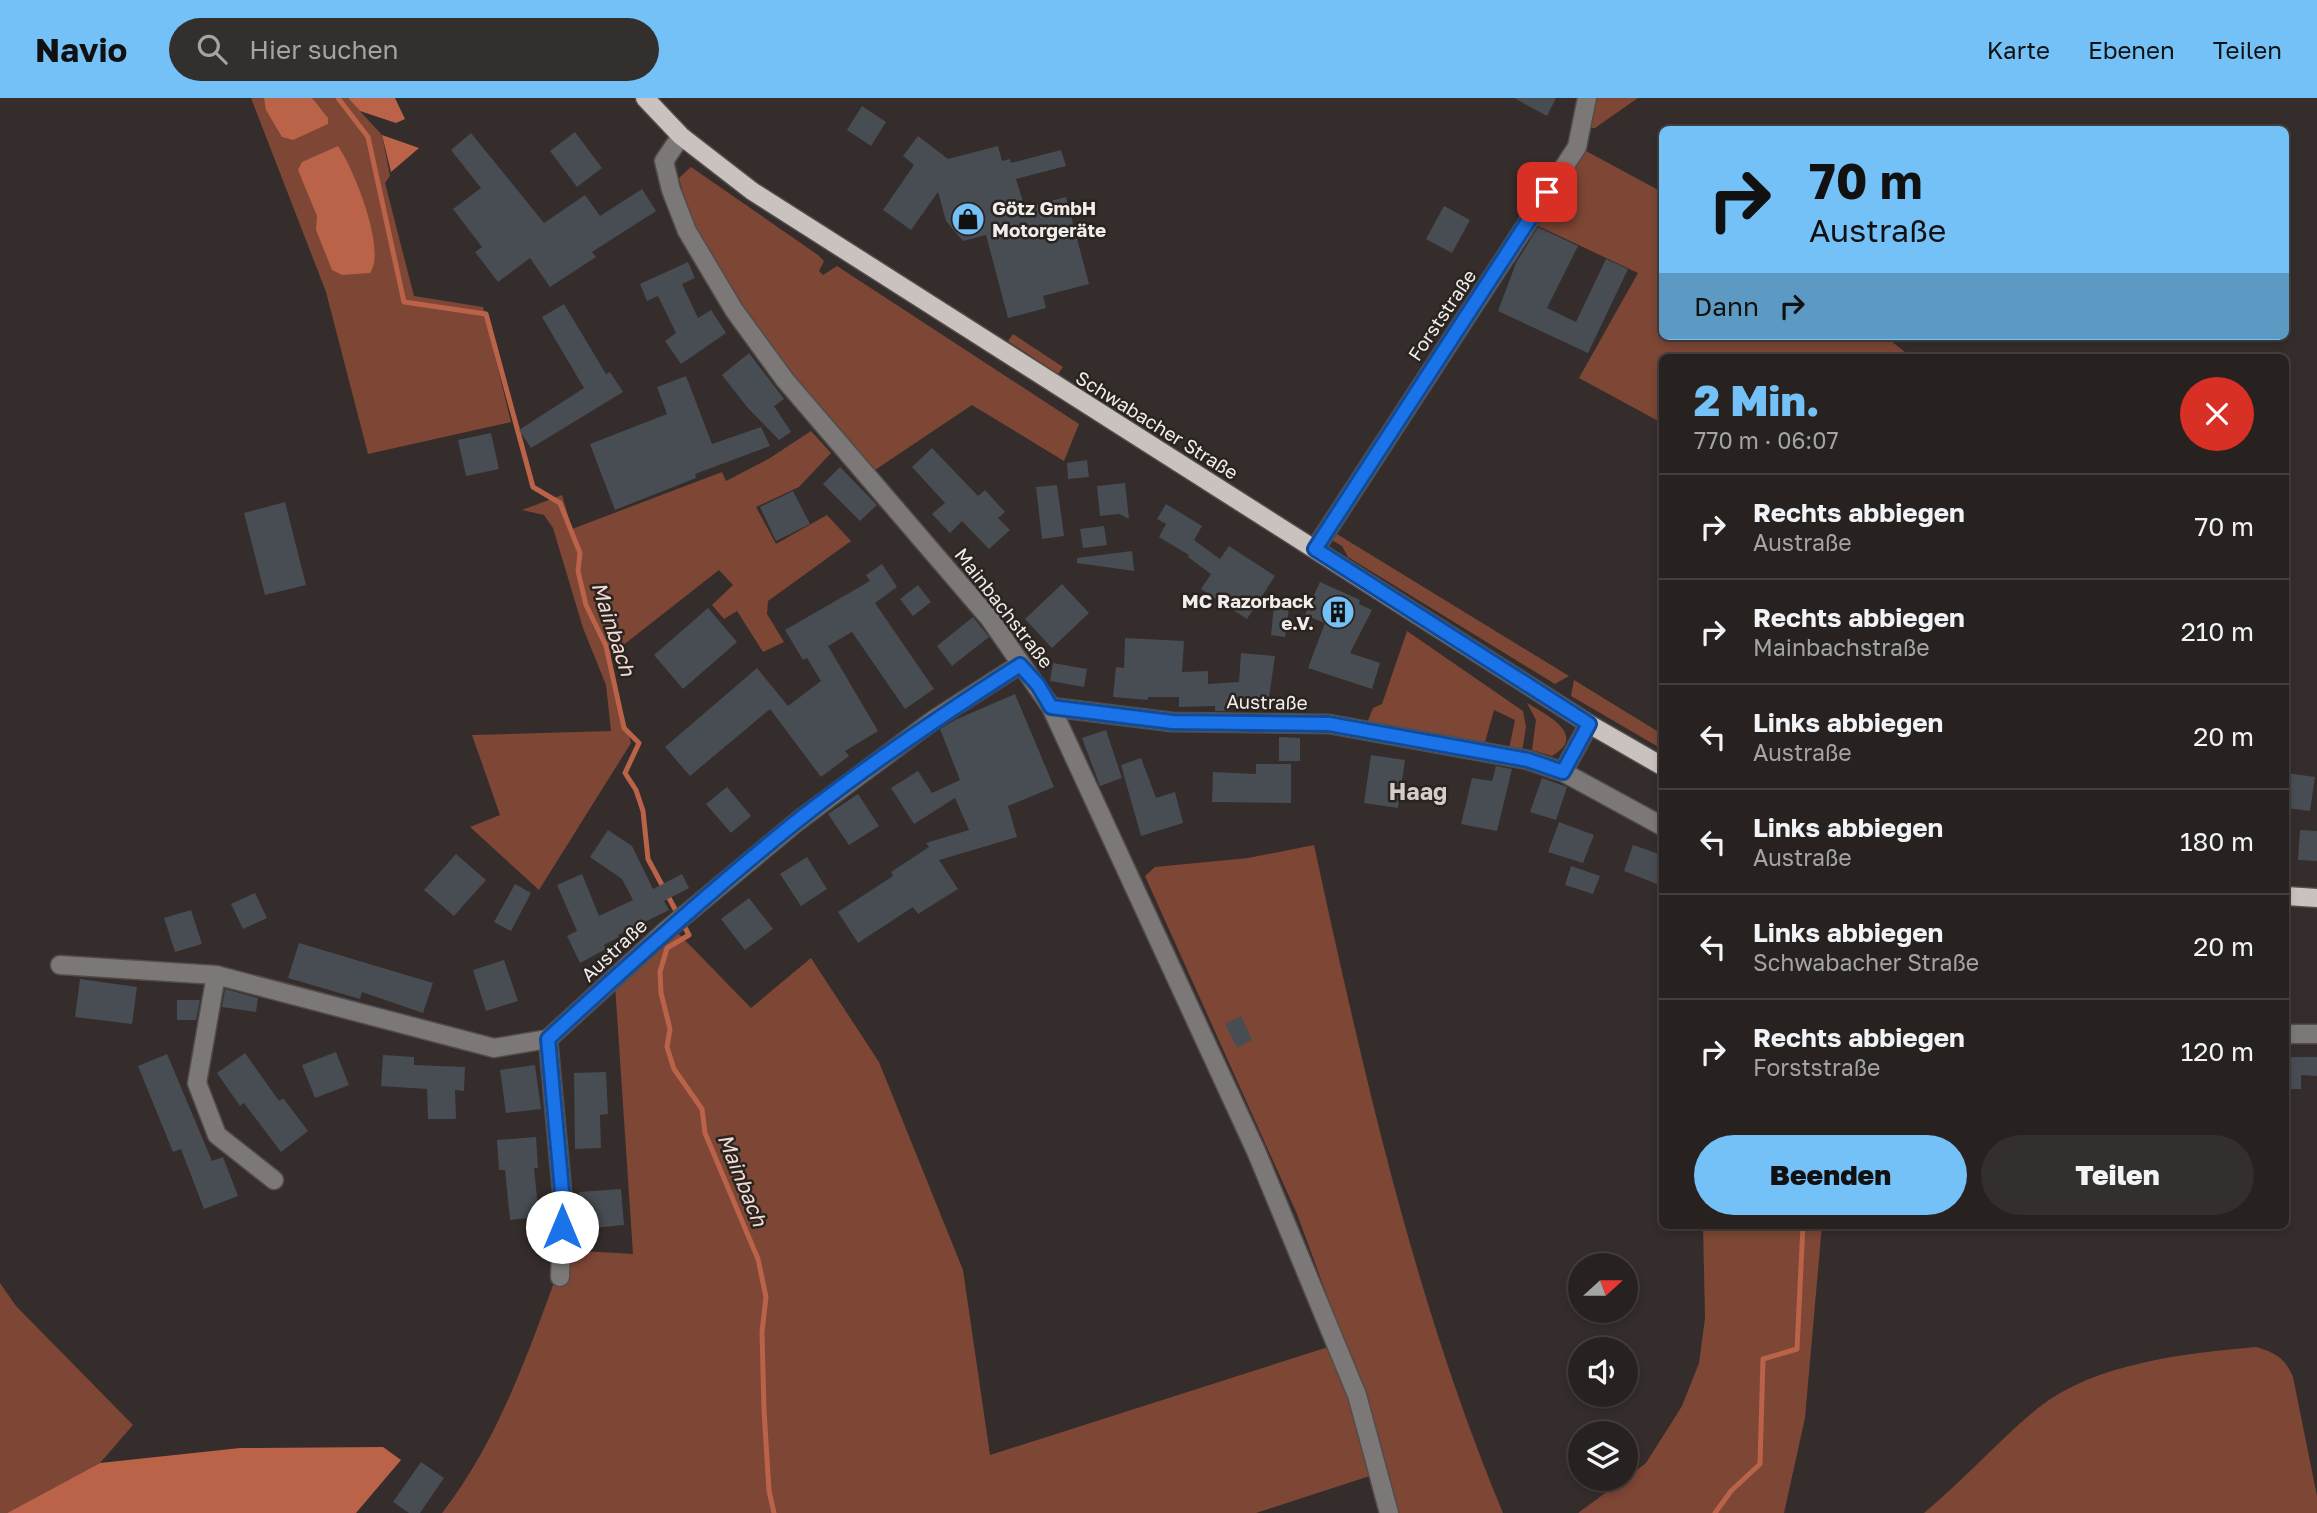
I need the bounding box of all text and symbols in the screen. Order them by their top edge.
search box [169,18,659,81]
text: Navio [35,30,127,69]
icon: search [193,30,231,68]
text: Hier suchen [249,34,399,65]
text: Karte [1987,35,2050,64]
text: Ebenen [2088,35,2175,64]
text: Teilen [2213,35,2282,64]
text: 70 m [1809,151,1923,210]
icon: right [1694,154,1785,245]
pin [1517,162,1577,222]
icon: arrive [1528,173,1566,211]
place label: Götz GmbH Motorgeräte [992,196,1106,241]
shop icon: Götz GmbH Motorgeräte [949,200,987,238]
text: Austraße [1809,211,1946,249]
street label: Forststraße [1403,265,1481,365]
icon: right [1773,287,1811,325]
text: Dann [1694,291,1759,322]
street label: Schwabacher Straße [1072,365,1243,484]
text: 2 Min. [1694,375,1820,425]
button: close [2180,377,2254,451]
text: 770 m · 06:07 [1694,426,1839,454]
text: Rechts abbiegen [1753,497,1965,528]
icon: right [1694,508,1732,546]
text: 70 m [2195,511,2254,542]
text: Austraße [1753,528,1852,556]
street label: Mainbachstraße [950,543,1058,672]
water label: Mainbach [587,578,642,680]
place label: MC Razorback e.V. [1182,589,1314,634]
building icon: MC Razorback e.V. [1319,593,1357,631]
text: Rechts abbiegen [1753,602,1965,633]
icon: right [1694,613,1732,651]
text: 210 m [2181,616,2254,647]
text: Mainbachstraße [1753,633,1930,661]
street label: Austraße [1226,689,1308,714]
text: Links abbiegen [1753,707,1943,738]
icon: left [1694,718,1732,756]
text: 20 m [2193,721,2254,752]
text: Austraße [1753,738,1852,766]
district label: Haag [1389,777,1447,805]
text: Links abbiegen [1753,812,1943,843]
icon: left [1694,823,1732,861]
text: 180 m [2180,826,2254,857]
text: Austraße [1753,843,1852,871]
street label: Austraße [576,913,651,986]
text: Links abbiegen [1753,917,1943,948]
icon: left [1694,928,1732,966]
text: 20 m [2193,931,2254,962]
text: Schwabacher Straße [1753,948,1979,976]
text: Rechts abbiegen [1753,1022,1965,1053]
icon: right [1694,1033,1732,1071]
text: 120 m [2181,1036,2254,1067]
text: Forststraße [1753,1053,1880,1081]
water label: Mainbach [713,1130,774,1231]
button: Beenden [1694,1135,1967,1215]
button: Teilen [1981,1135,2254,1215]
position arrow [525,1190,599,1264]
north arrow [1568,1253,1638,1323]
map controls [1568,1253,1638,1491]
button: sound [1568,1337,1638,1407]
button: layers [1568,1421,1638,1491]

